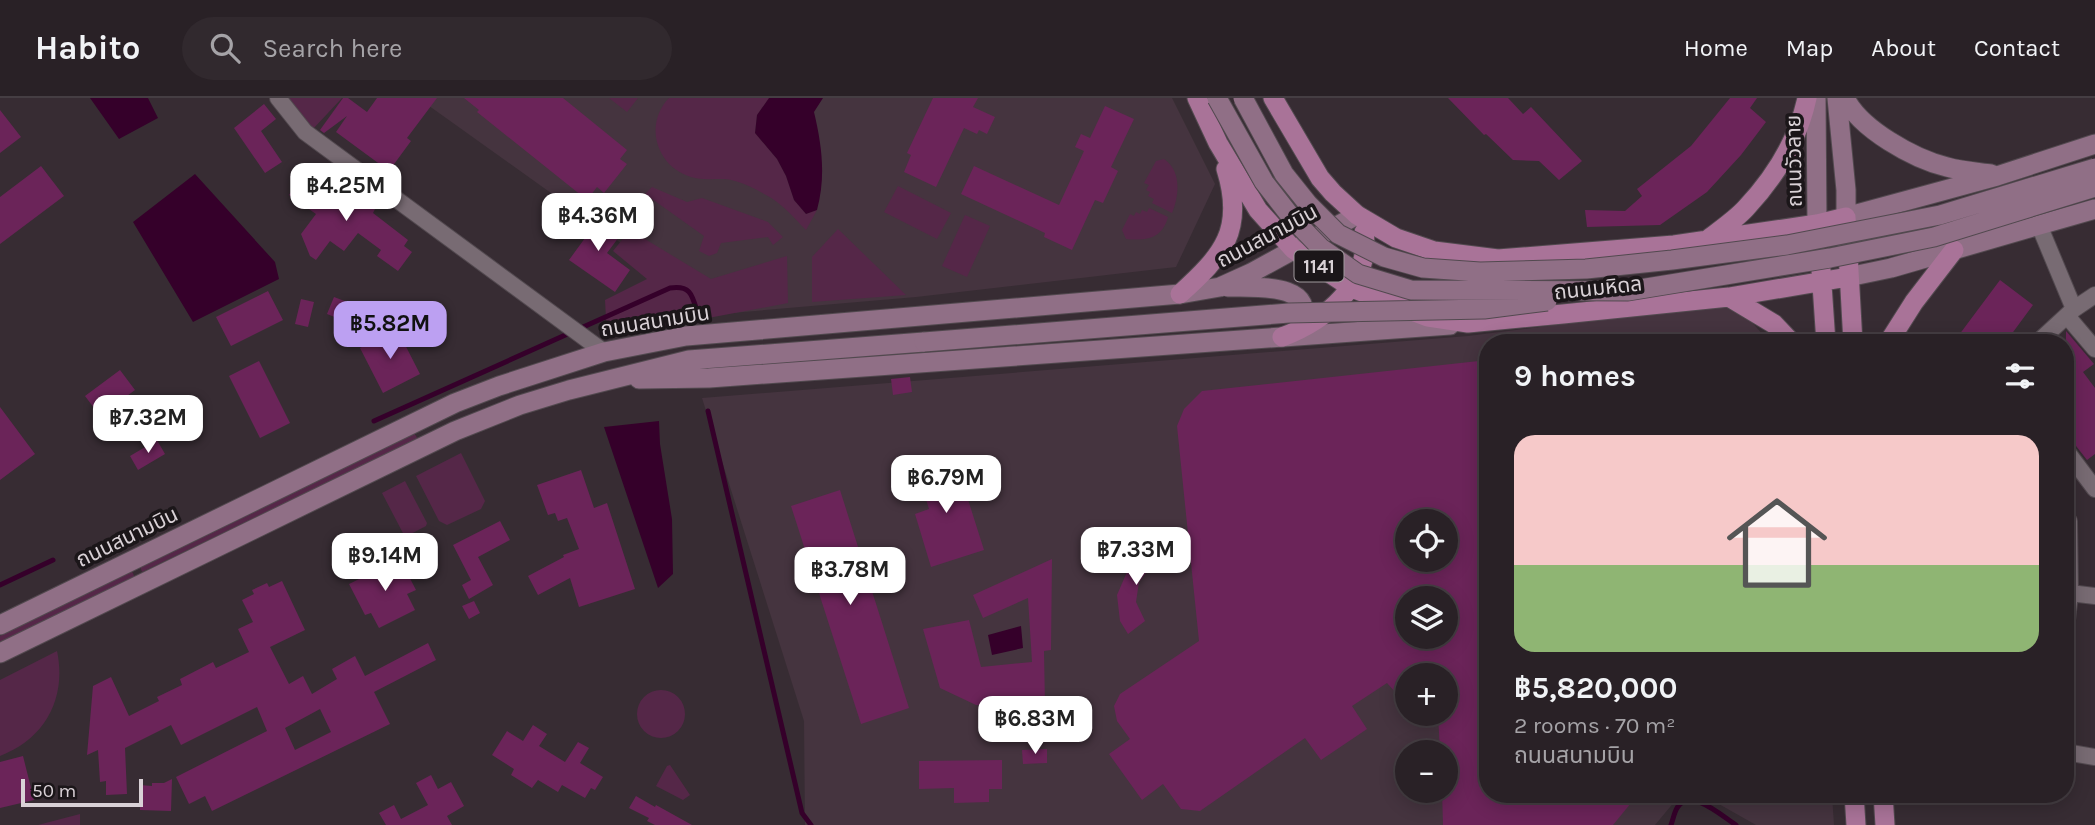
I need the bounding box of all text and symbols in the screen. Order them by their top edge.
search box [182,17,672,80]
text: Habito [35,29,140,67]
icon: search [206,29,244,67]
text: Search here [262,33,402,64]
text: Home [1684,34,1748,62]
text: Map [1786,34,1833,62]
text: About [1871,34,1936,62]
text: Contact [1974,34,2060,62]
street label: ถนนวัวลาย [1781,115,1807,207]
pin: ฿4.25M [289,164,403,223]
text: ฿4.25M [306,172,386,199]
pin: ฿4.36M [541,194,655,253]
street label: ถนนสนามบิน [1213,200,1321,272]
text: ฿4.36M [558,202,638,229]
road number: 1141 [1294,250,1344,282]
street label: ถนนมหิดล [1553,271,1643,305]
street label: ถนนสนามบิน [599,301,711,341]
pin: ฿5.82M [333,302,447,361]
text: ฿5.82M [350,310,430,337]
icon: filters [2001,357,2039,395]
text: 9 homes [1514,358,1636,394]
pin: ฿7.32M [91,396,205,455]
text: ฿7.32M [109,404,187,431]
pin: ฿6.79M [889,456,1003,515]
text: ฿6.79M [907,464,985,491]
icon: home [1714,480,1840,606]
street label: ถนนสนามบิน [72,502,182,572]
map controls [1395,509,1458,803]
button: locate [1395,509,1458,572]
pin: ฿7.33M [1079,528,1193,587]
pin: ฿9.14M [328,533,442,593]
text: ฿7.33M [1097,536,1175,563]
text: ฿9.14M [348,542,422,569]
pin: ฿3.78M [793,547,907,607]
text: ฿3.78M [810,556,890,583]
button: layers [1395,586,1458,649]
button: + [1395,663,1458,726]
text: ฿5,820,000 [1514,670,1678,706]
pin: ฿6.83M [978,696,1092,756]
text: ฿6.83M [994,705,1076,732]
text: 2 rooms · 70 m² [1514,712,1676,739]
button: − [1395,740,1458,803]
text: ถนนสนามบิน [1514,742,1635,769]
scale bar [21,776,144,808]
text: 50 m [32,780,76,802]

